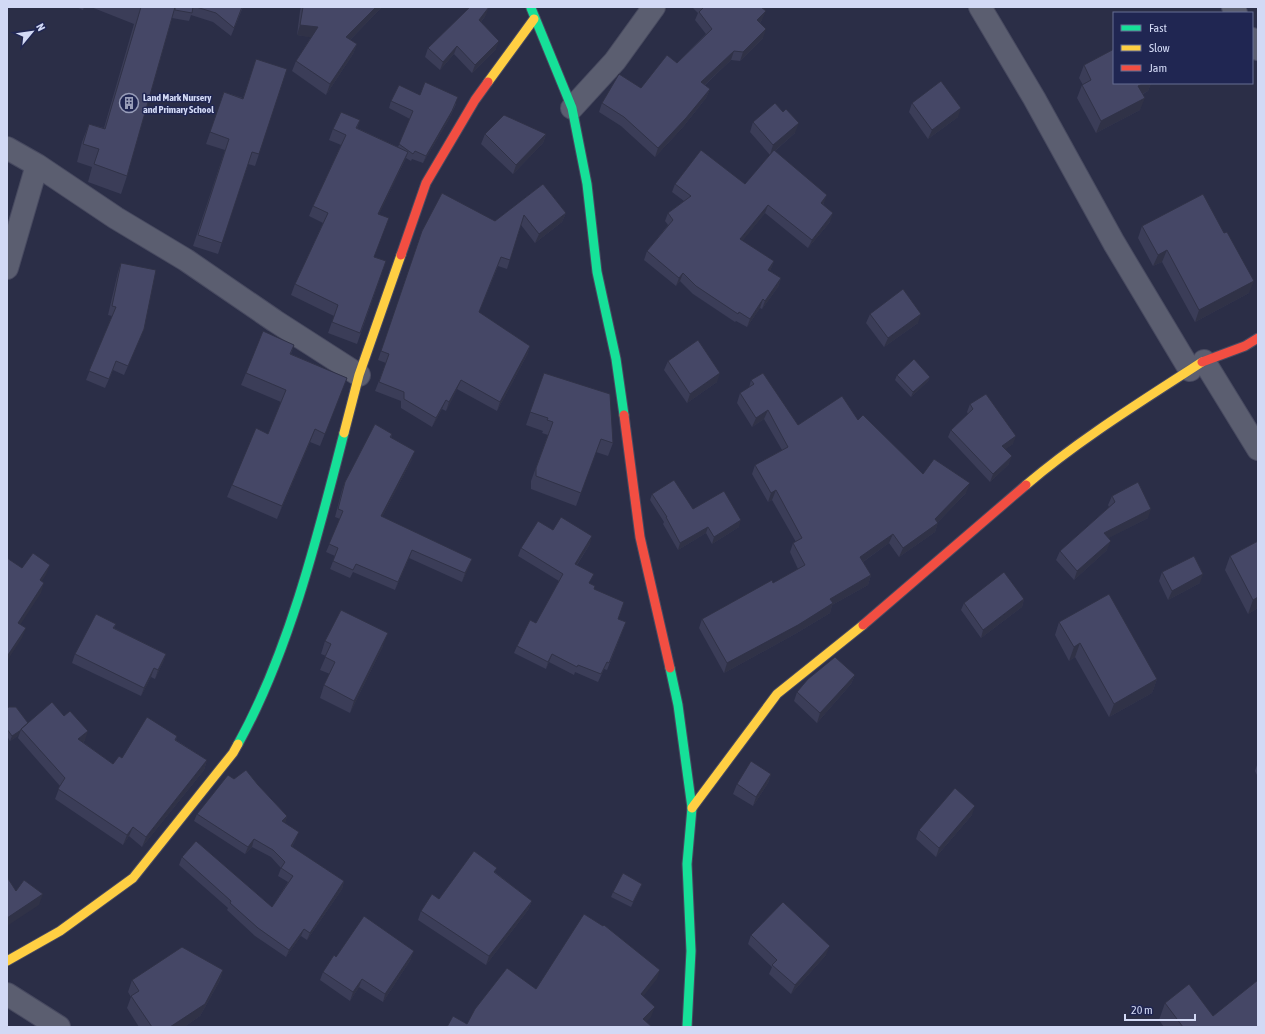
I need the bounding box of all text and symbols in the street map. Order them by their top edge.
north arrow [12,12,52,52]
legend [1113,12,1253,84]
text: N [34,21,48,33]
text: Fast [1149,21,1167,35]
text: Slow [1149,41,1170,55]
text: Jam [1149,61,1167,75]
building icon: Land Mark Nursery and Primary School [118,92,140,114]
place label: Land Mark Nursery and Primary School [143,92,214,115]
scale bar [1125,996,1195,1022]
text: 20 m [1131,1003,1153,1017]

